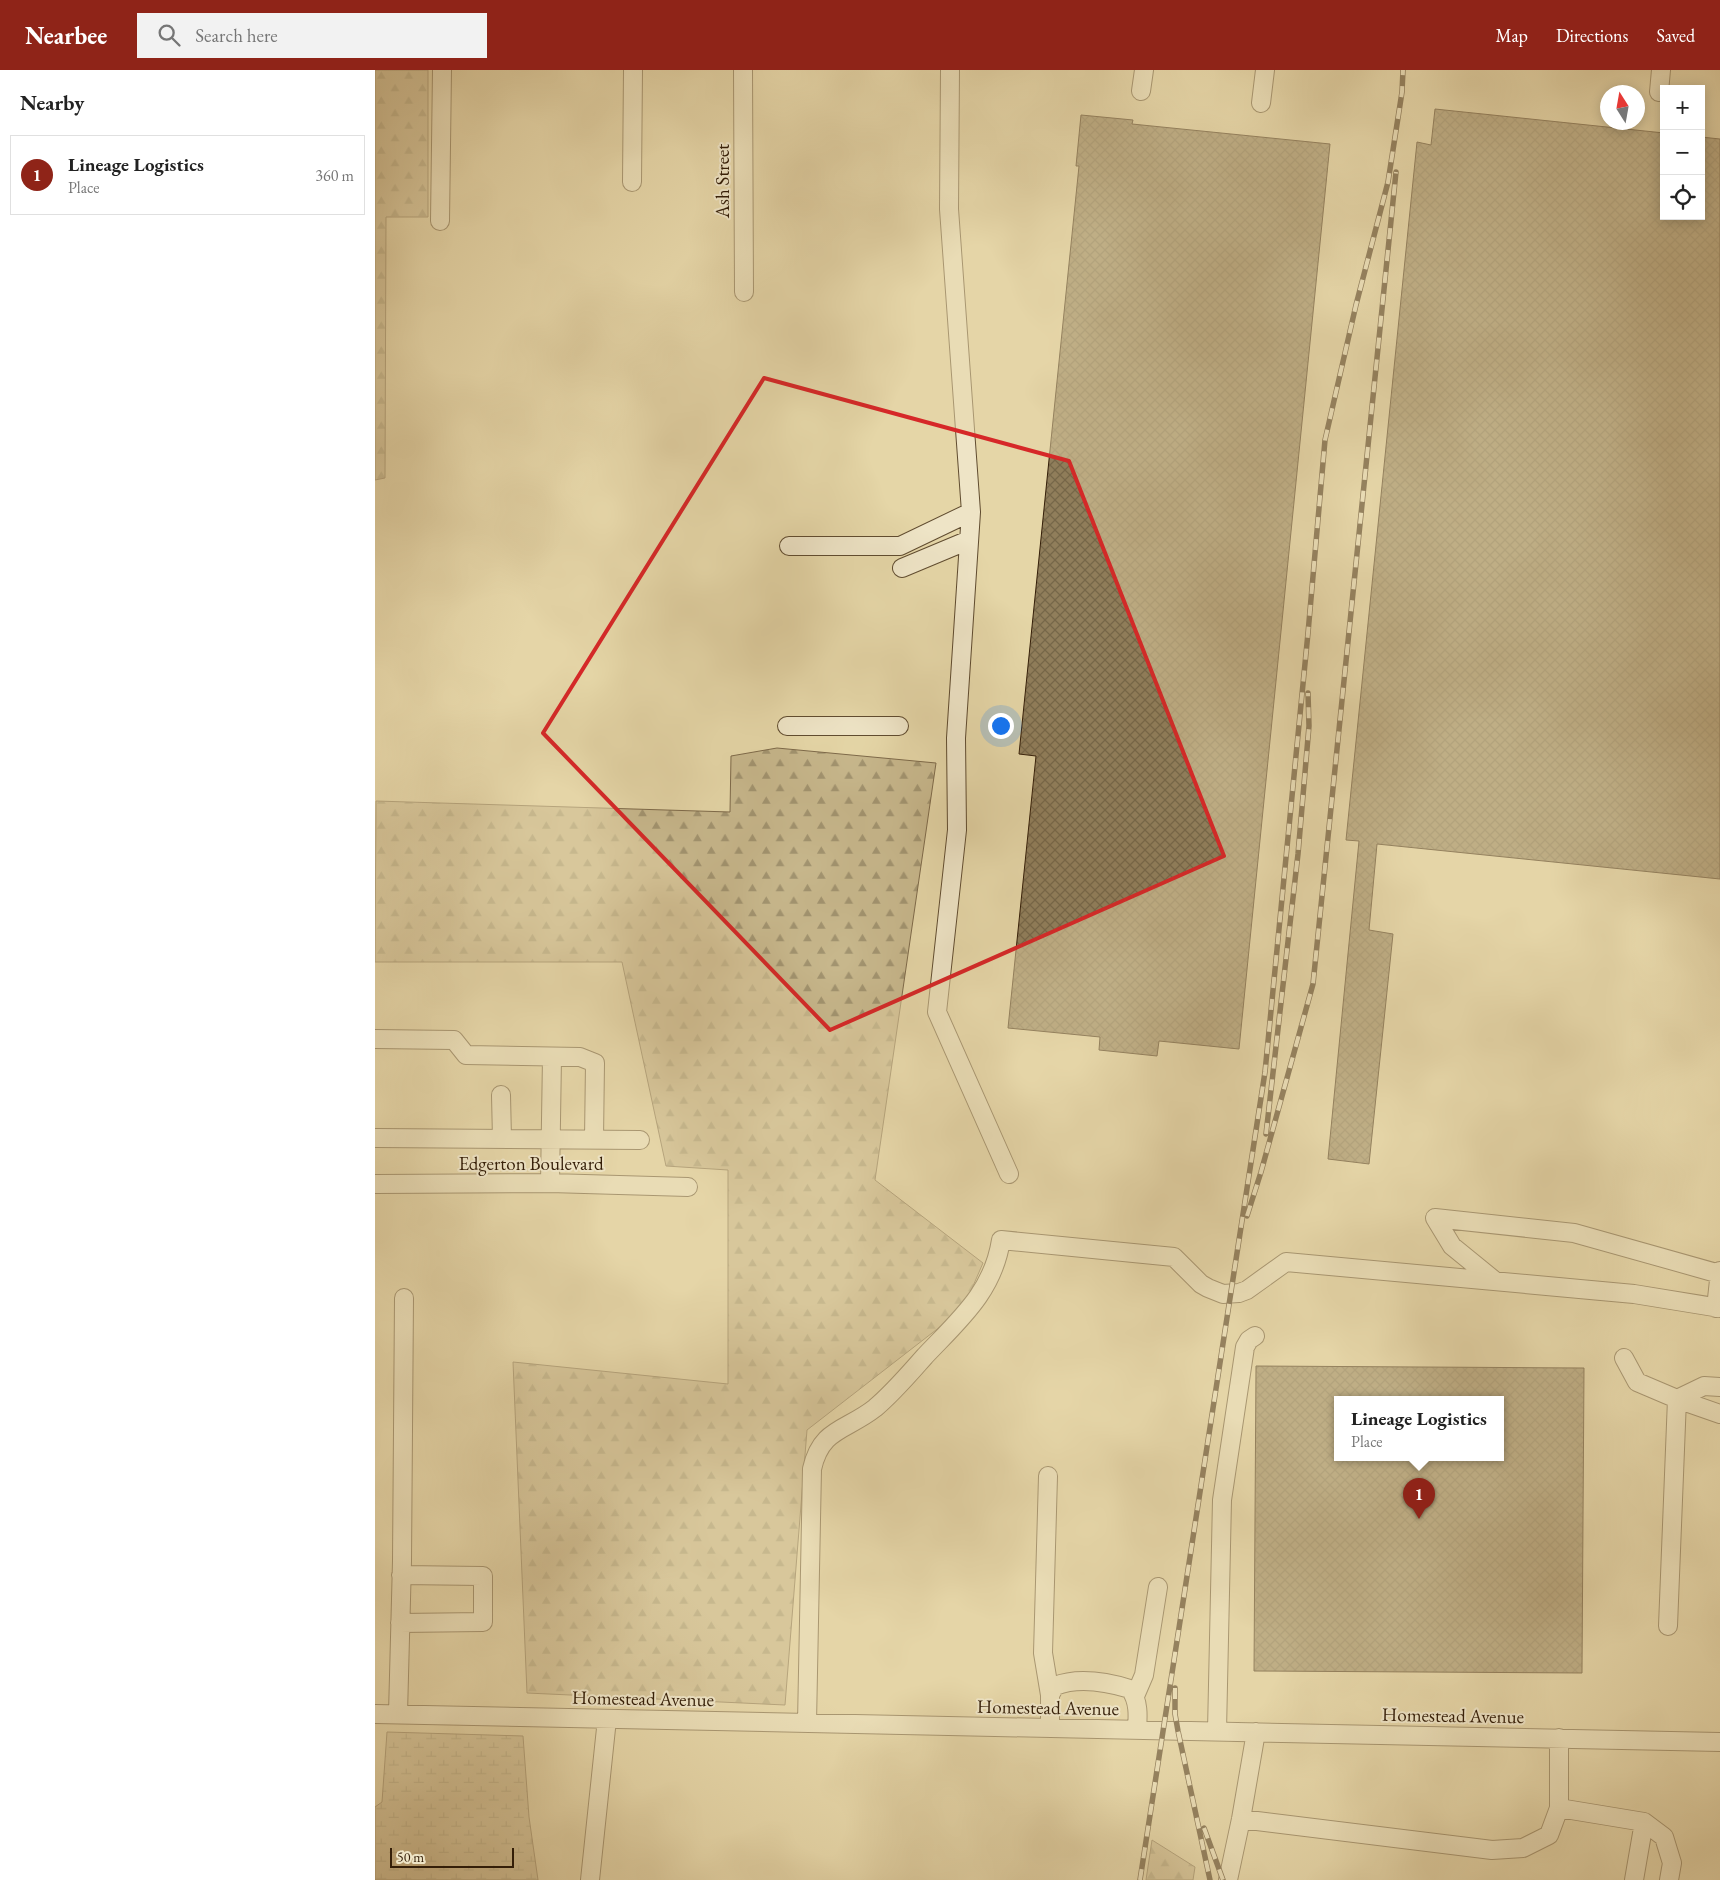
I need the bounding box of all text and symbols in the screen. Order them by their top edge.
search box [137,13,487,58]
text: Nearbee [25,20,107,51]
icon: search [155,21,183,49]
text: Search here [195,23,278,48]
text: Map [1496,24,1528,47]
text: Directions [1556,24,1628,47]
text: Saved [1656,24,1695,47]
north arrow [1600,85,1645,130]
map controls [1660,85,1705,220]
button: + [1660,85,1705,130]
text: Nearby [20,89,84,116]
button: − [1660,130,1705,175]
street label: Ash Street [710,144,735,219]
text: Lineage Logistics [68,152,204,177]
text: 1 [33,165,41,186]
text: 360 m [315,165,354,186]
button: locate [1660,175,1705,220]
text: Place [68,177,100,198]
your location [988,713,1014,739]
street label: Edgerton Boulevard [458,1151,604,1176]
popup [1334,1396,1504,1461]
text: Lineage Logistics [1351,1406,1487,1431]
text: Place [1351,1431,1383,1452]
pin: 1 [1403,1478,1435,1519]
street label: Homestead Avenue [572,1685,714,1712]
street label: Homestead Avenue [977,1694,1119,1721]
street label: Homestead Avenue [1382,1702,1524,1729]
scale bar [390,1845,514,1868]
text: 50 m [397,1848,424,1866]

